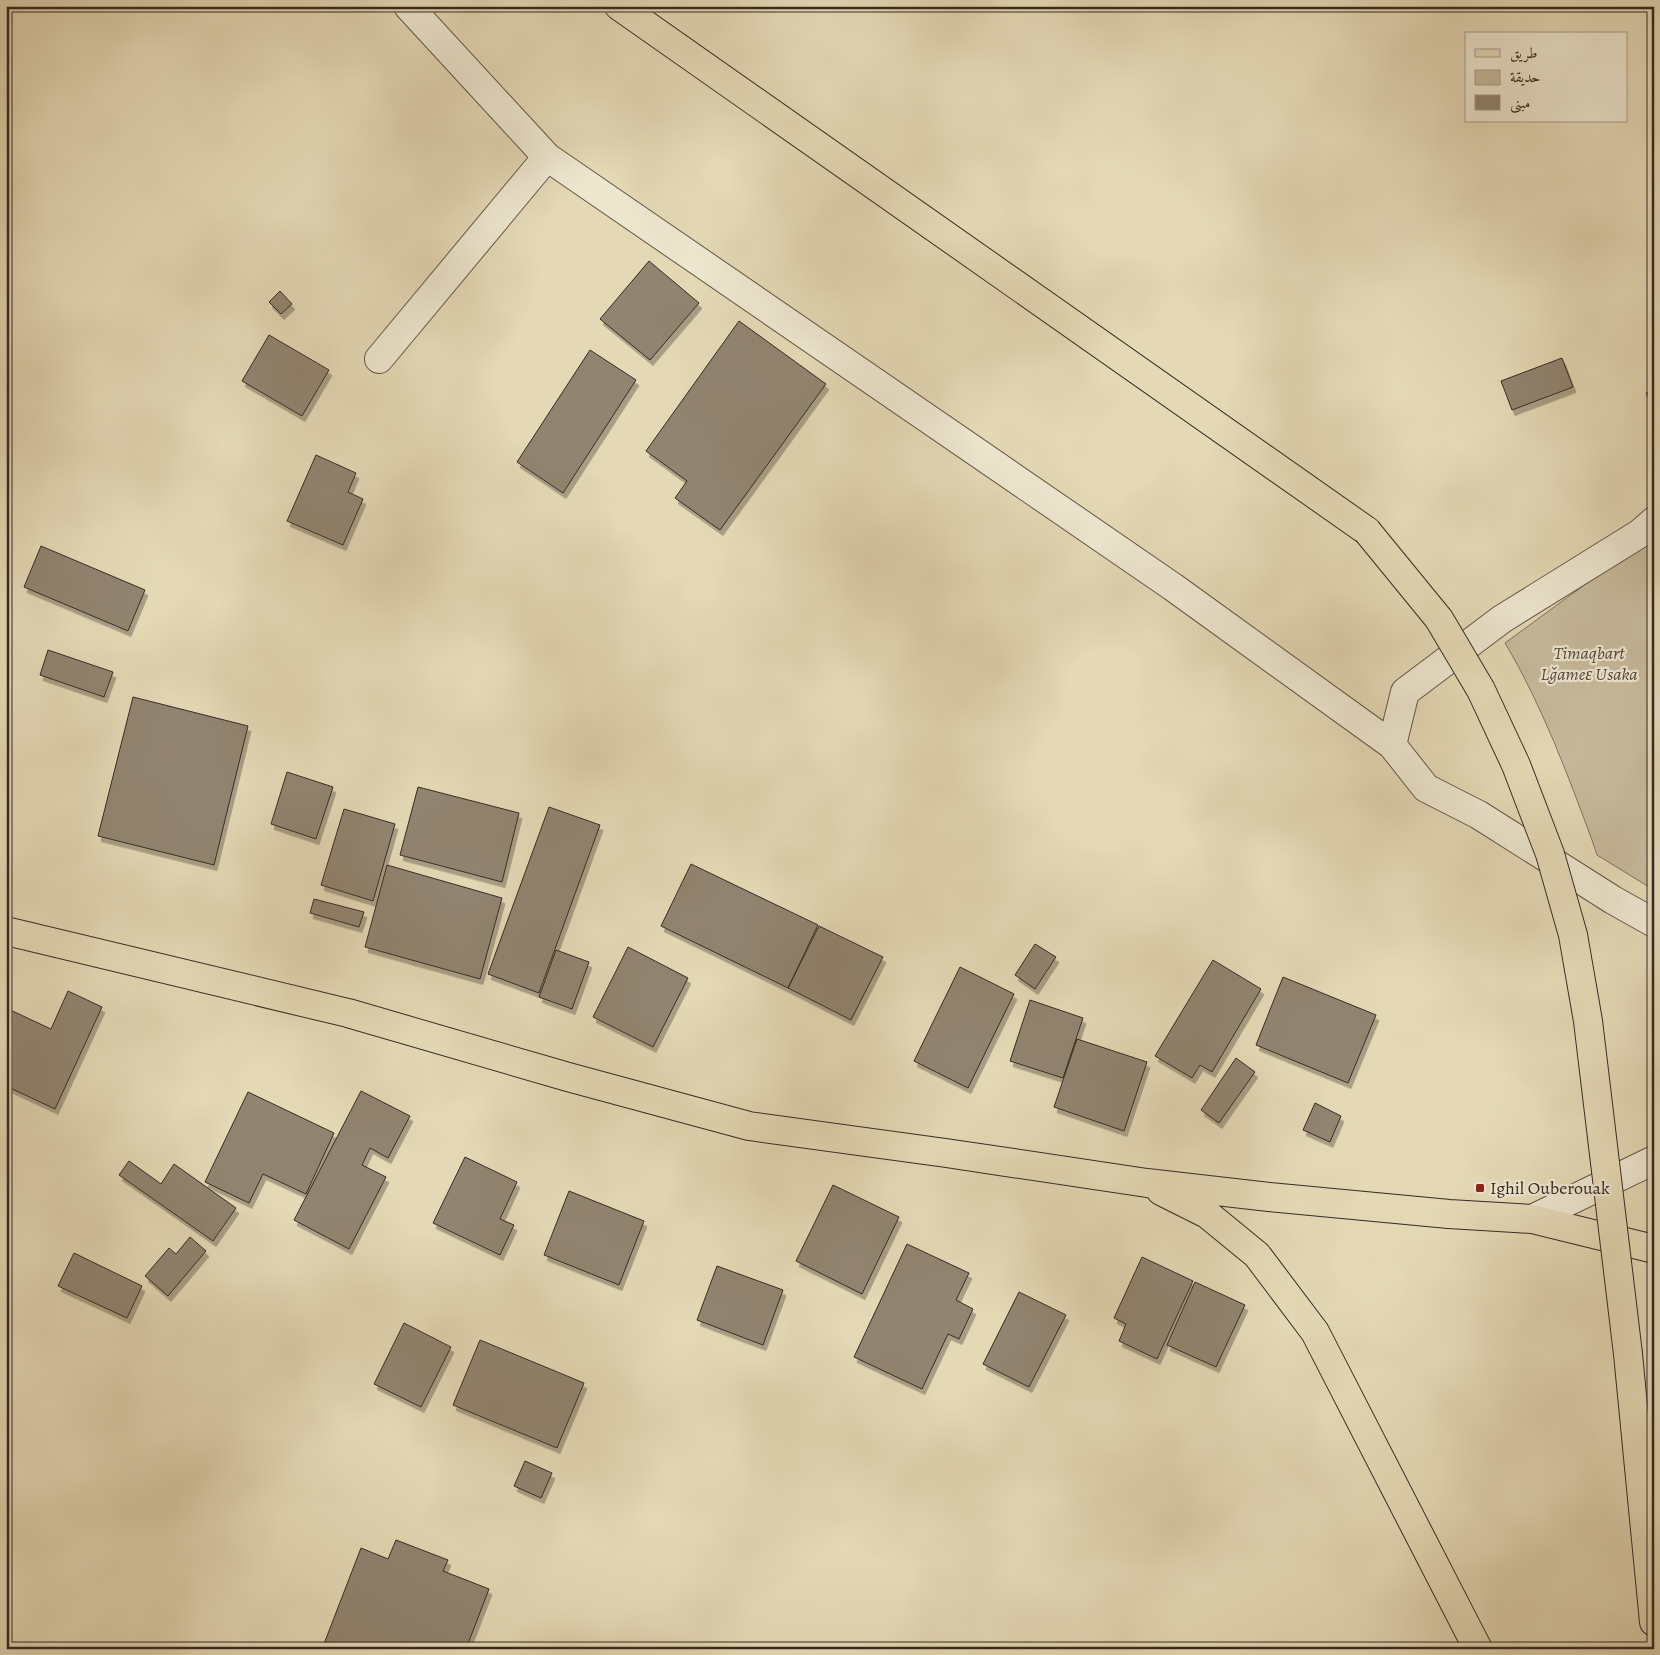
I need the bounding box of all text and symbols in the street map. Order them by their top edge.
legend [1465,32,1628,122]
text: طريق [1510,43,1537,63]
text: حديقة [1510,67,1540,87]
text: مبنى [1510,93,1530,114]
park label: Timaqbart Lǧameɛ Usaka [1540,641,1638,686]
place label: Ighil Ouberouak [1490,1176,1610,1200]
marker: Ighil Ouberouak [1474,1182,1486,1194]

